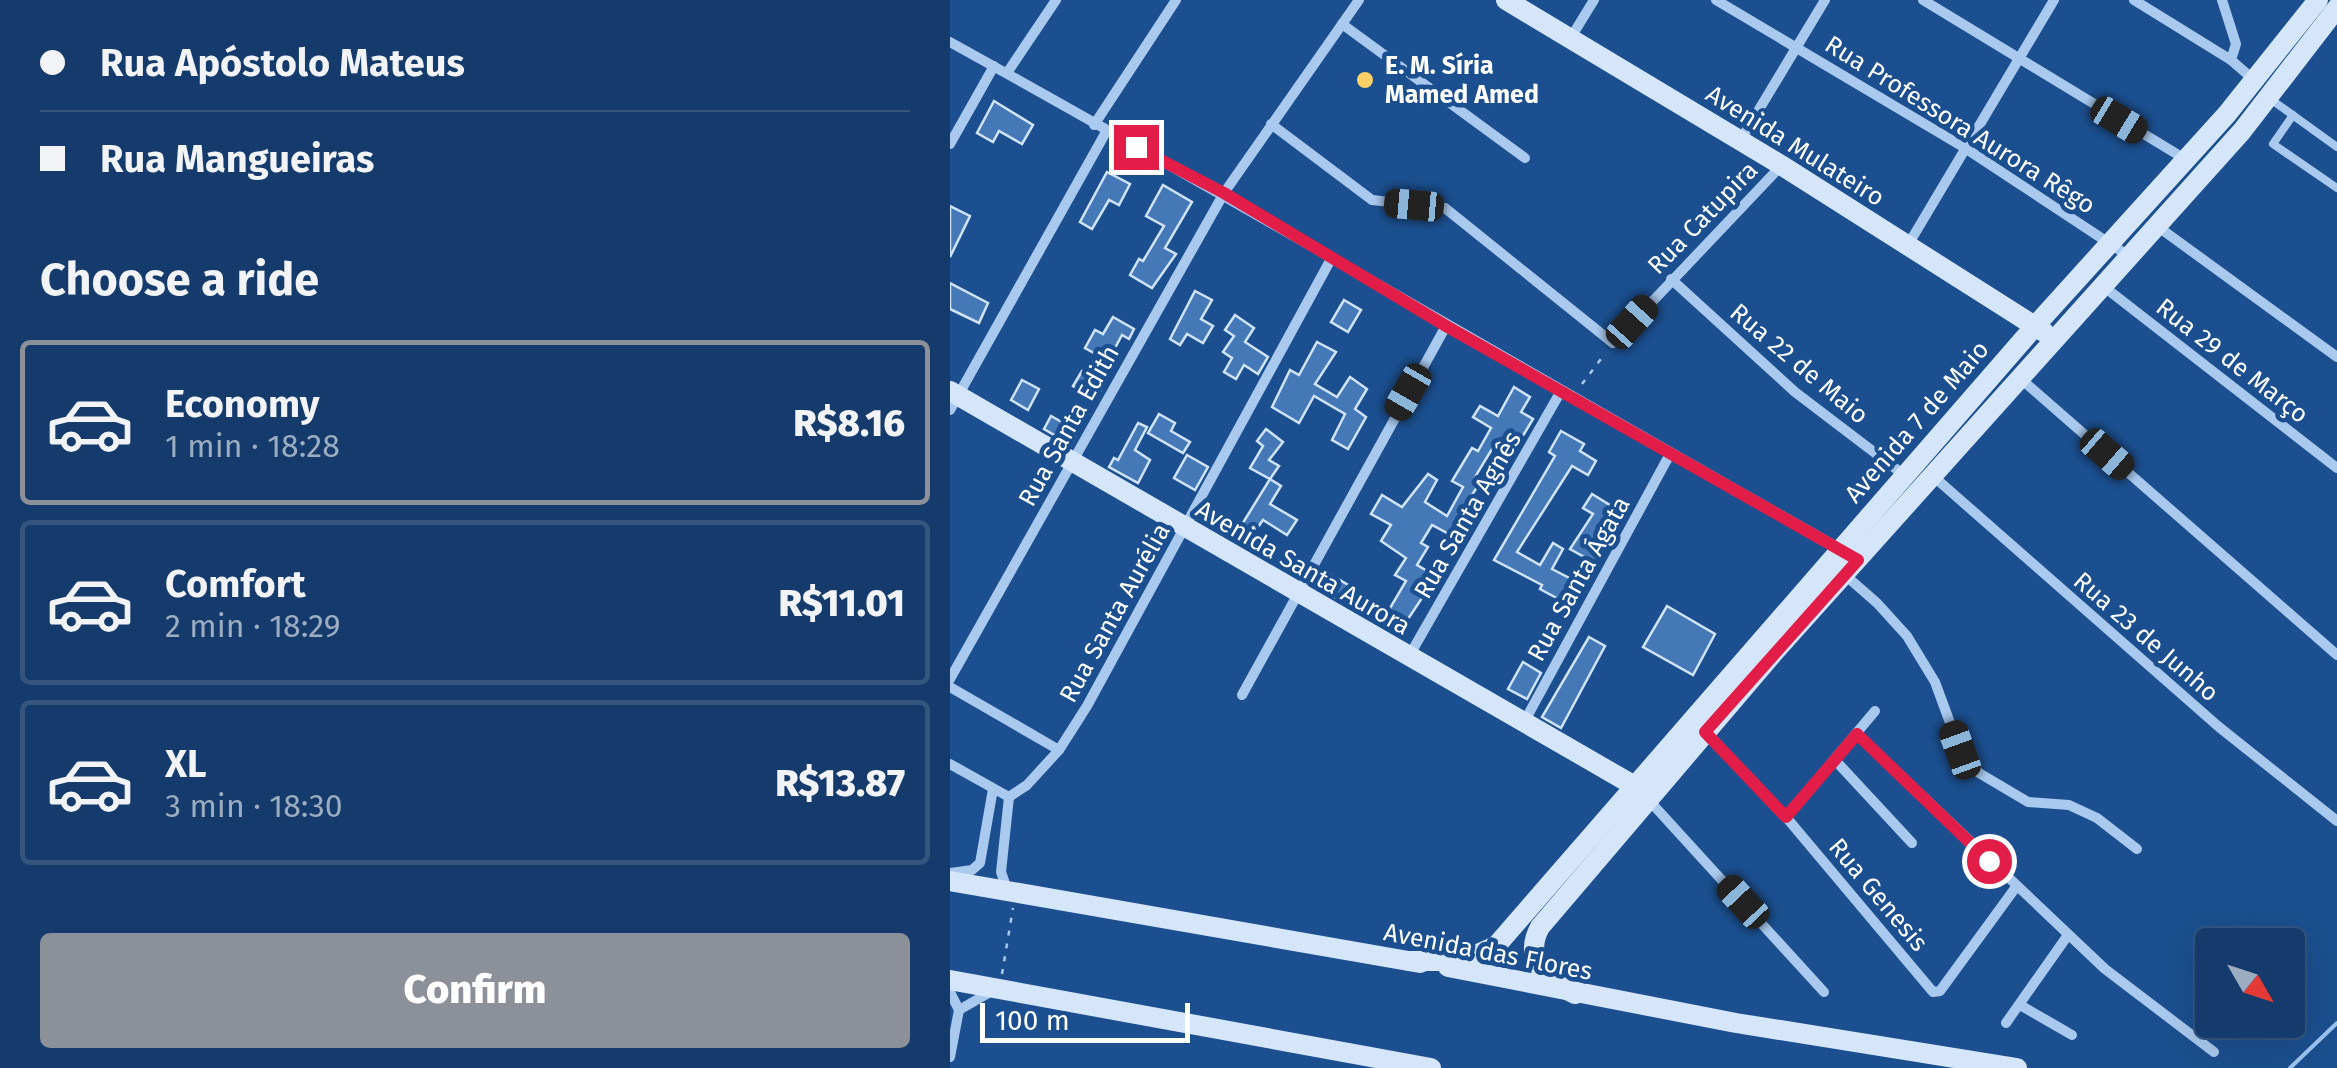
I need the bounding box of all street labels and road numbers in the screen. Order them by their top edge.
street label: Rua Professora Aurora Rêgo [1819,29,2101,221]
street label: Avenida Mulateiro [1700,79,1890,213]
street label: Rua Catupira [1642,155,1764,281]
street label: Rua 29 de Março [2150,292,2314,430]
street label: Rua 22 de Maio [1724,297,1874,431]
street label: Avenida 7 de Maio [1839,335,1995,509]
street label: Rua Santa Edith [1012,340,1126,512]
street label: Rua Santa Agnês [1408,426,1528,604]
street label: Rua Santa Ágata [1520,491,1637,667]
street label: Avenida Santa Aurora [1190,494,1416,642]
street label: Rua Santa Aurélia [1053,518,1177,708]
street label: Rua 23 de Junho [2067,566,2225,708]
street label: Rua Genesis [1822,833,1934,957]
street label: Avenida das Flores [1381,917,1595,987]

